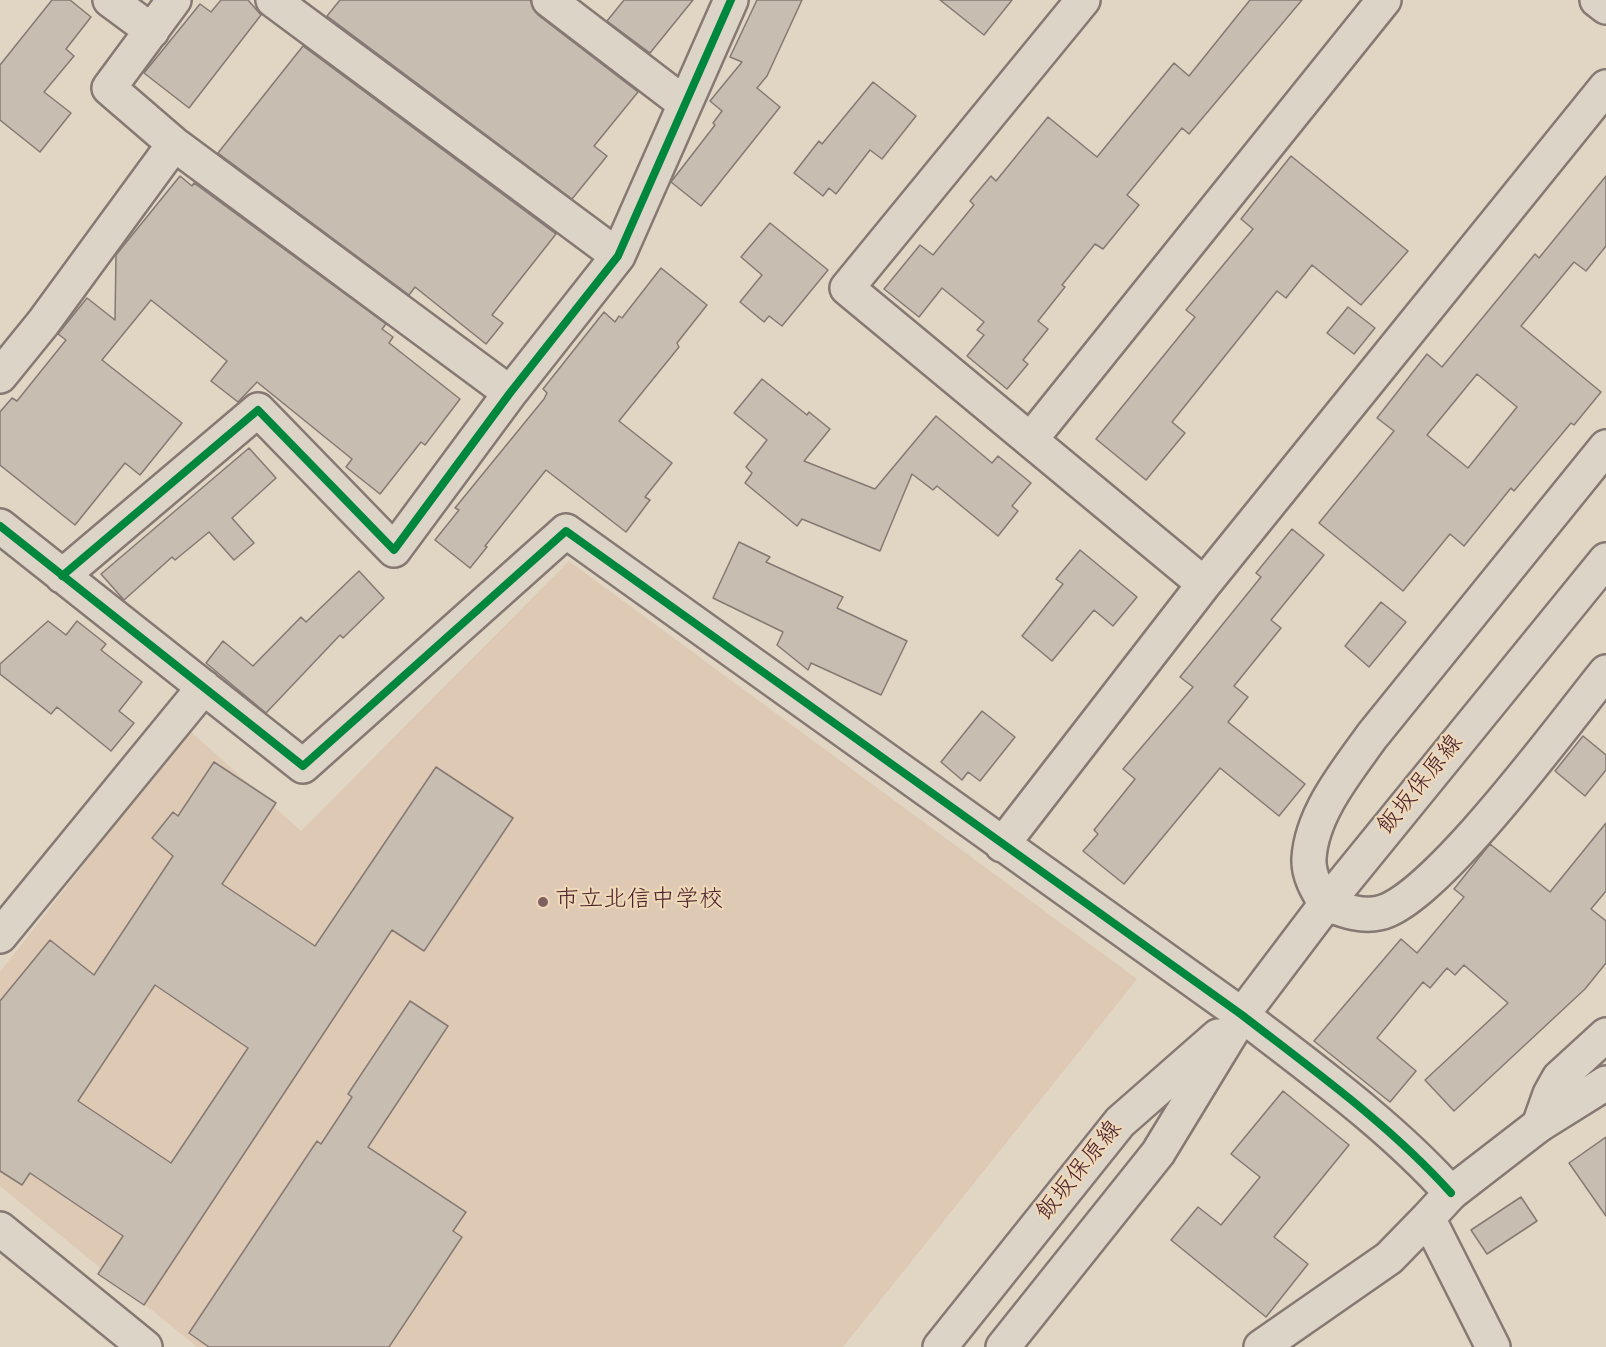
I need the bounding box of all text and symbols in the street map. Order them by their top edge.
street label: 飯坂保原線 [1373,730,1471,842]
place label: 市立北信中学校 [555,888,723,916]
marker: 市立北信中学校 [536,895,550,909]
street label: 飯坂保原線 [1032,1116,1130,1228]

